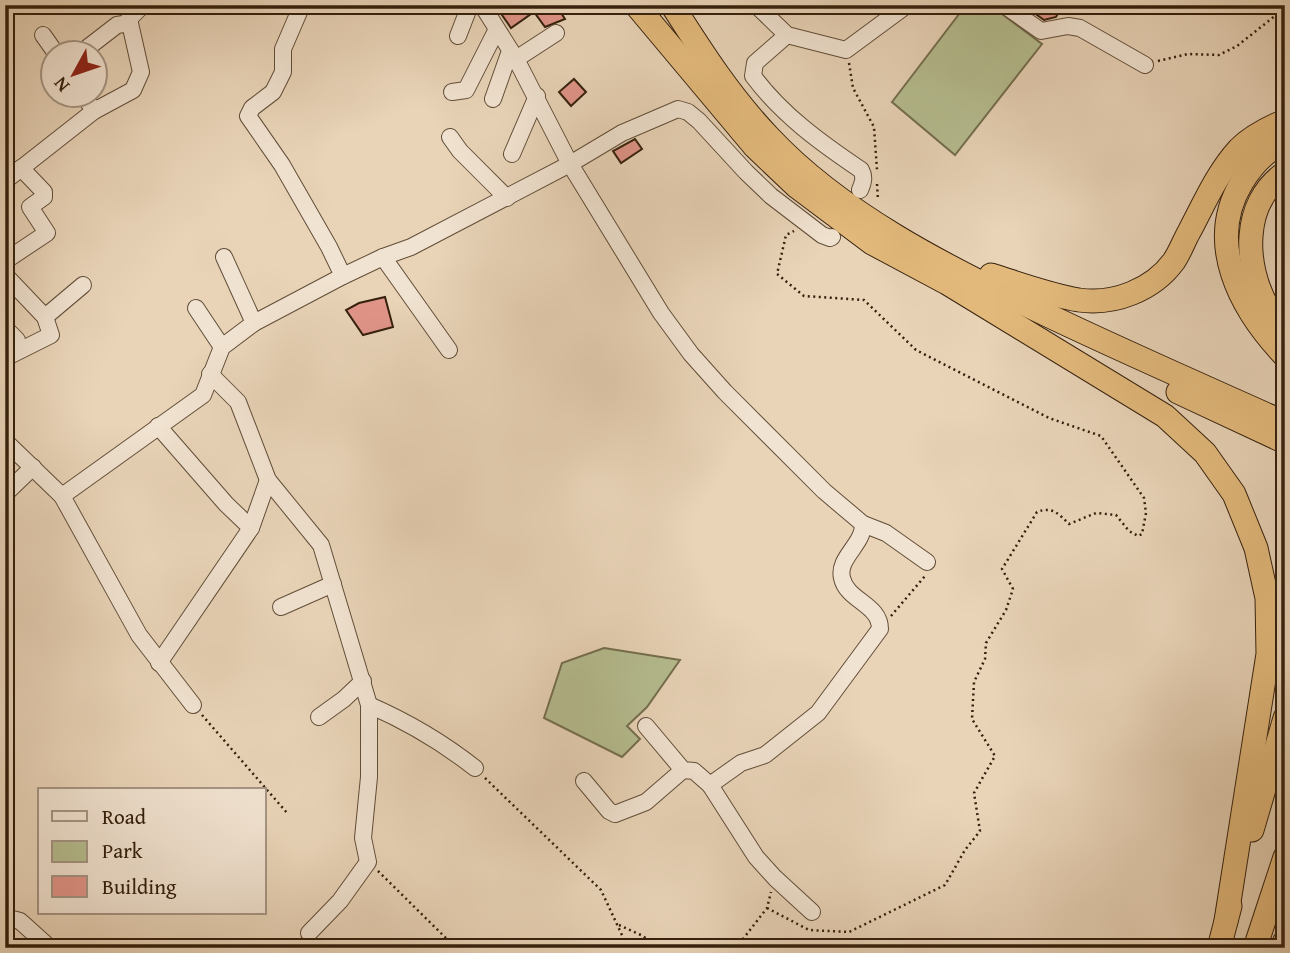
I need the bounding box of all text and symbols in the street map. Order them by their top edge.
north arrow [38,38,108,108]
text: N [46,71,76,99]
legend [38,788,266,914]
text: Road [102,801,147,832]
text: Park [102,835,143,866]
text: Building [102,871,177,902]

